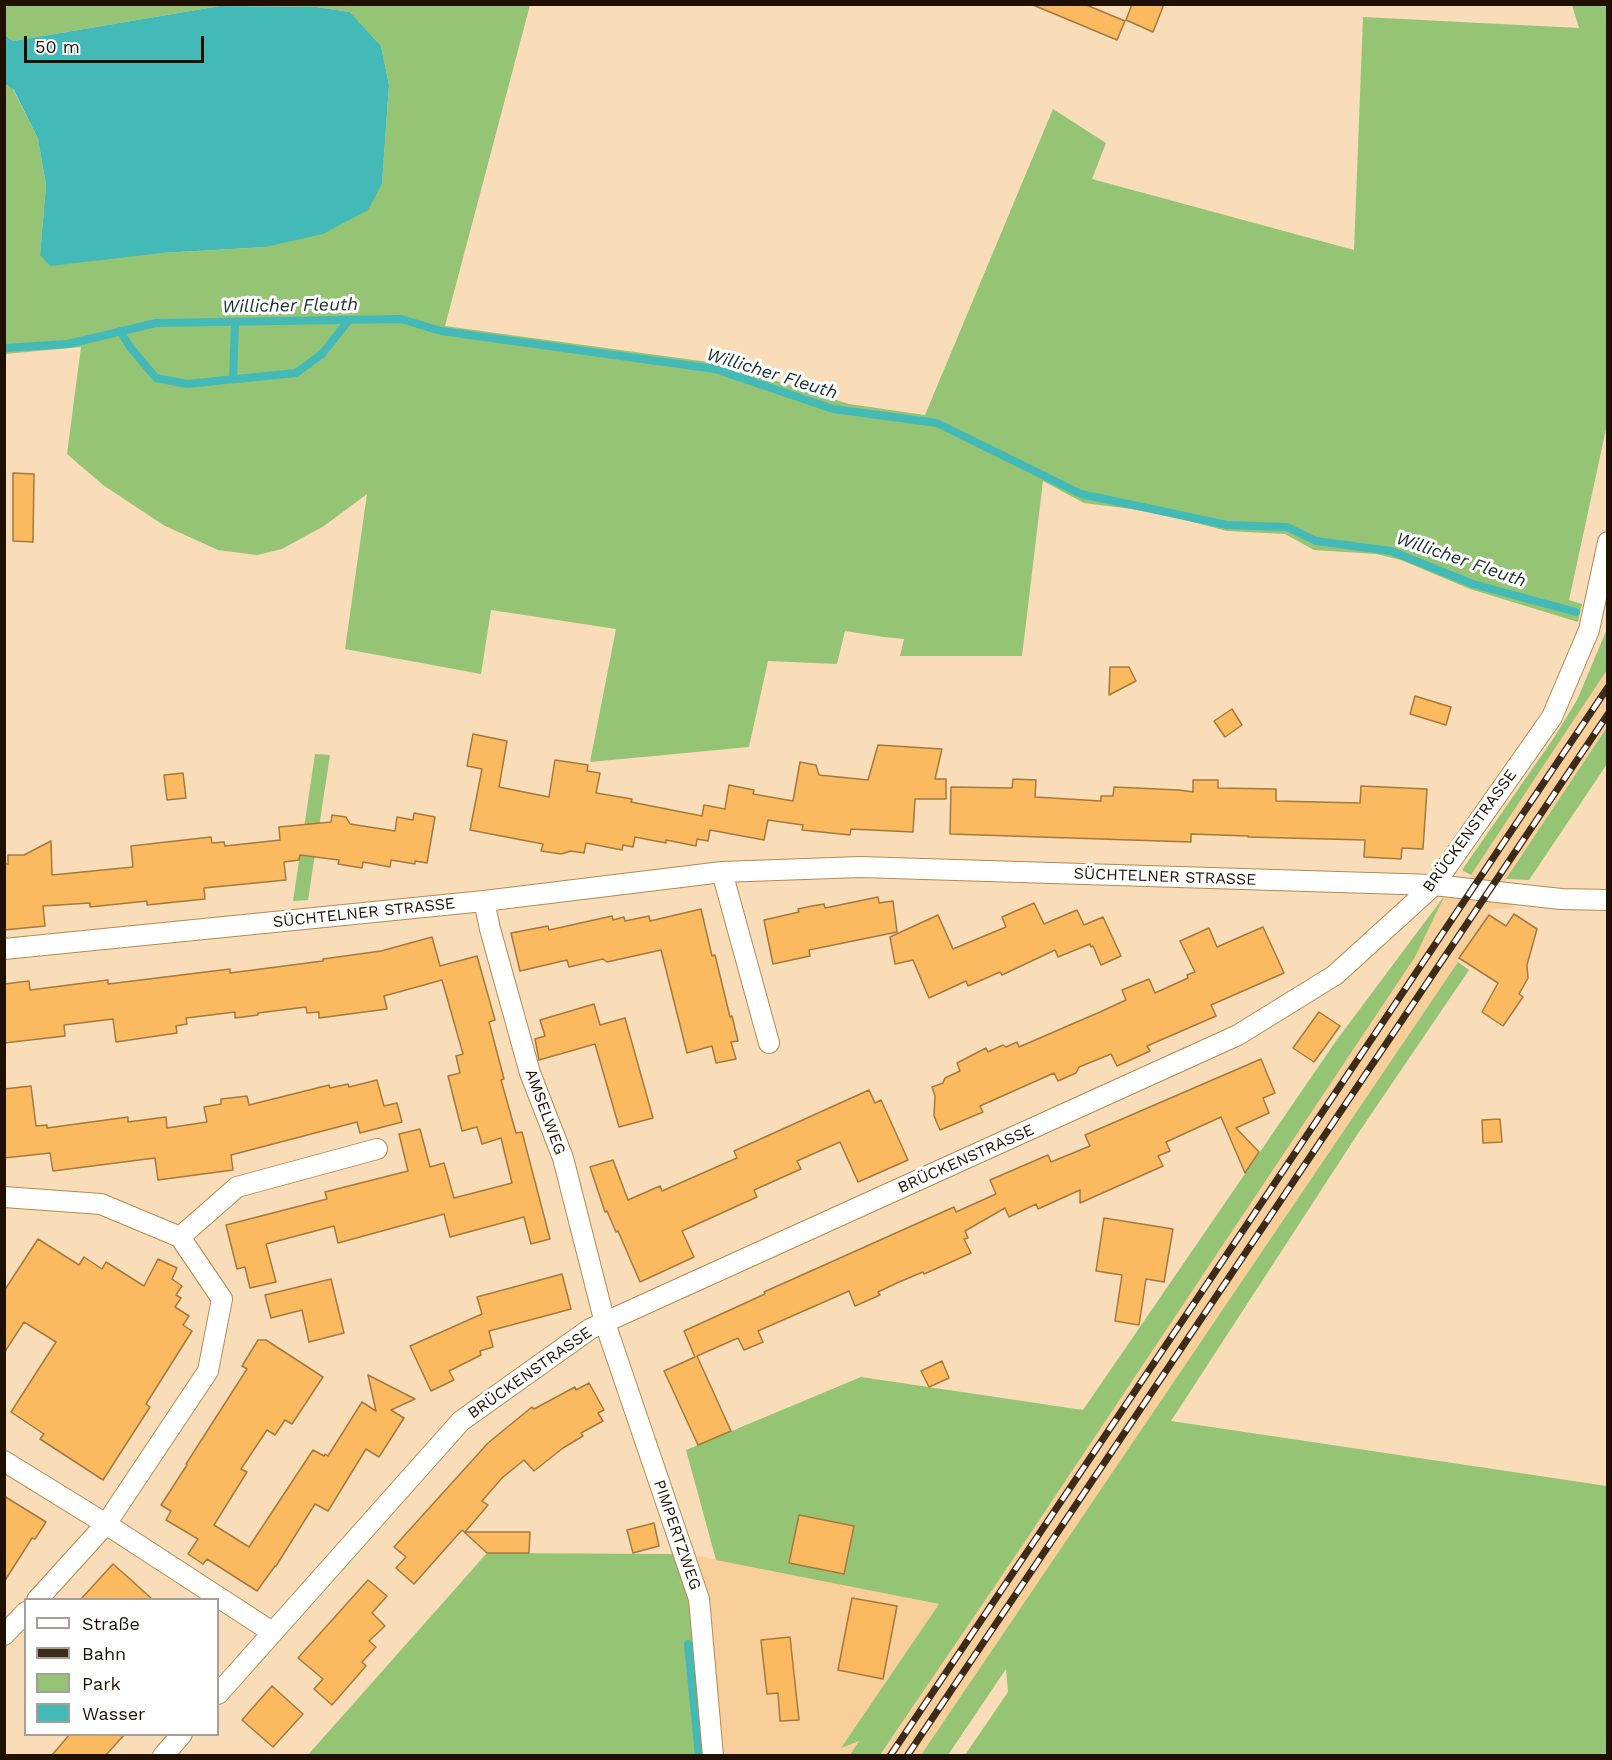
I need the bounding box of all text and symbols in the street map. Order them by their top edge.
scale bar [27,24,207,62]
text: 50 m [35,36,80,57]
water label: Willicher Fleuth [222,294,358,318]
water label: Willicher Fleuth [704,344,840,404]
water label: Willicher Fleuth [1393,528,1529,592]
street label: BRÜCKENSTRASSE [1419,766,1521,896]
street label: SÜCHTELNER STRASSE [1073,864,1257,890]
street label: SÜCHTELNER STRASSE [272,894,456,932]
street label: AMSELWEG [521,1066,569,1158]
street label: BRÜCKENSTRASSE [895,1120,1037,1198]
street label: BRÜCKENSTRASSE [464,1323,596,1423]
street label: PIMPERTZWEG [649,1477,705,1593]
legend [24,1598,219,1736]
text: Straße [82,1613,140,1634]
text: Bahn [82,1643,126,1664]
text: Park [82,1673,121,1694]
text: Wasser [82,1703,145,1724]

